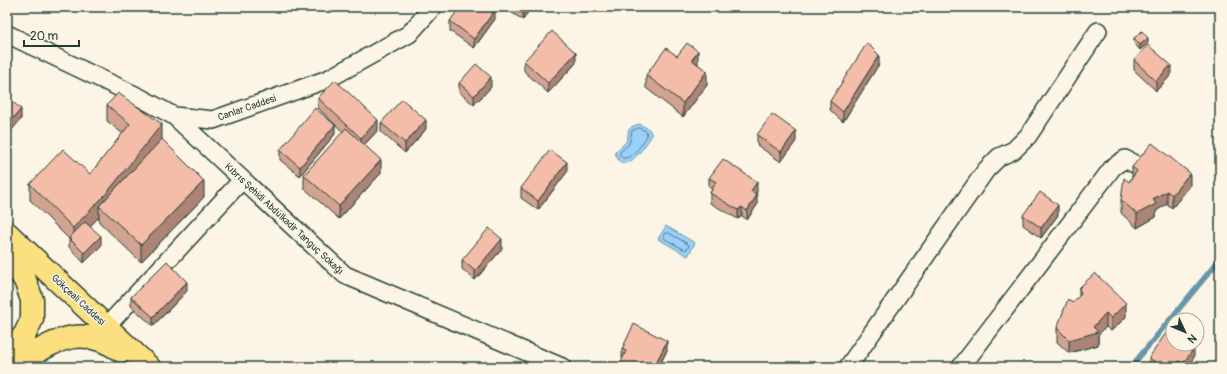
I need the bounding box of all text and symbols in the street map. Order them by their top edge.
scale bar [24,22,79,48]
text: 20 m [30,29,59,44]
street label: Canlar Caddesi [216,92,278,124]
street label: Kıbrıs Şehidi Abdülkadir Tanguç Sokağı [222,161,346,277]
street label: Gökçeali Caddesi [49,272,108,328]
north arrow [1165,312,1205,352]
text: N [1184,331,1199,346]

